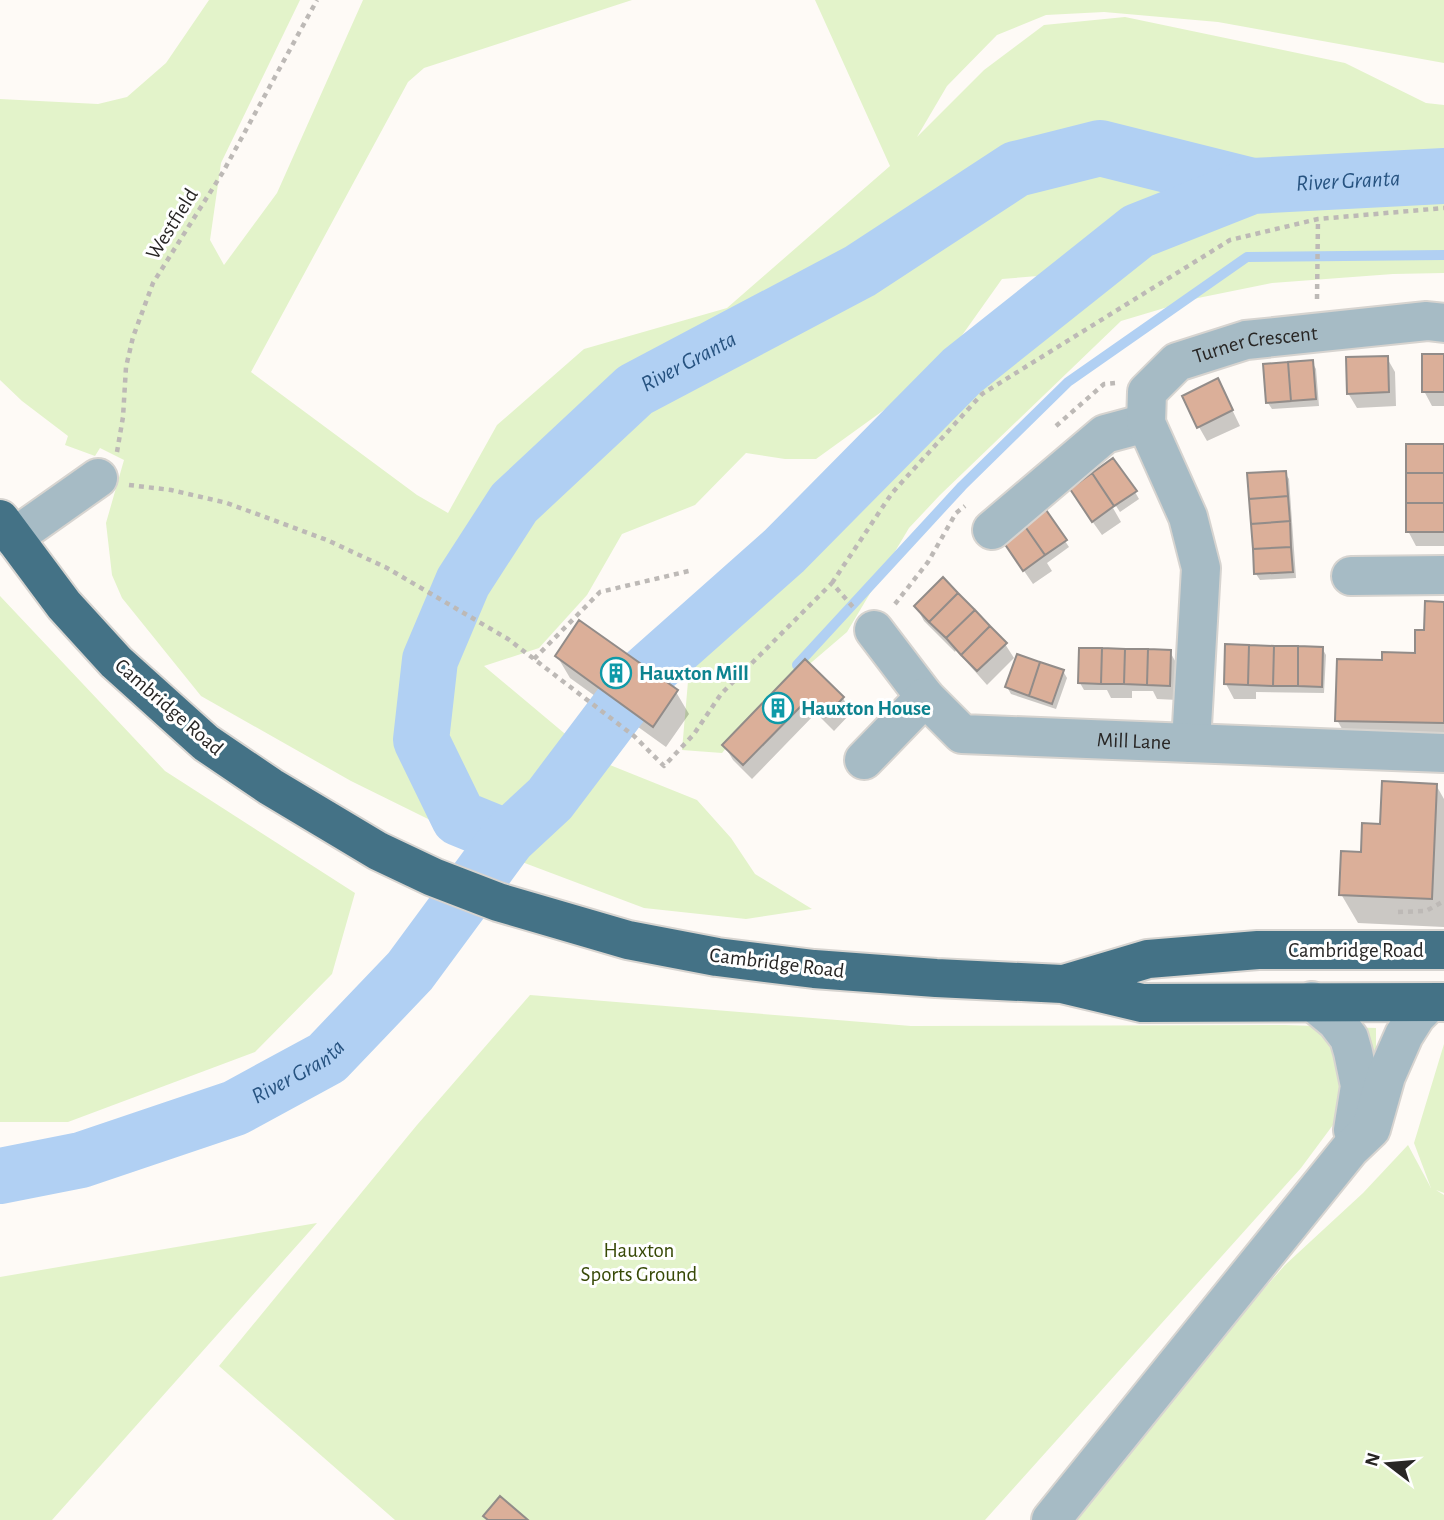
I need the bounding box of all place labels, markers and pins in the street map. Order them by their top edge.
building icon: Hauxton Mill [599,656,633,690]
place label: Hauxton Mill [639,663,749,684]
building icon: Hauxton House [761,691,795,725]
place label: Hauxton House [801,698,931,719]

